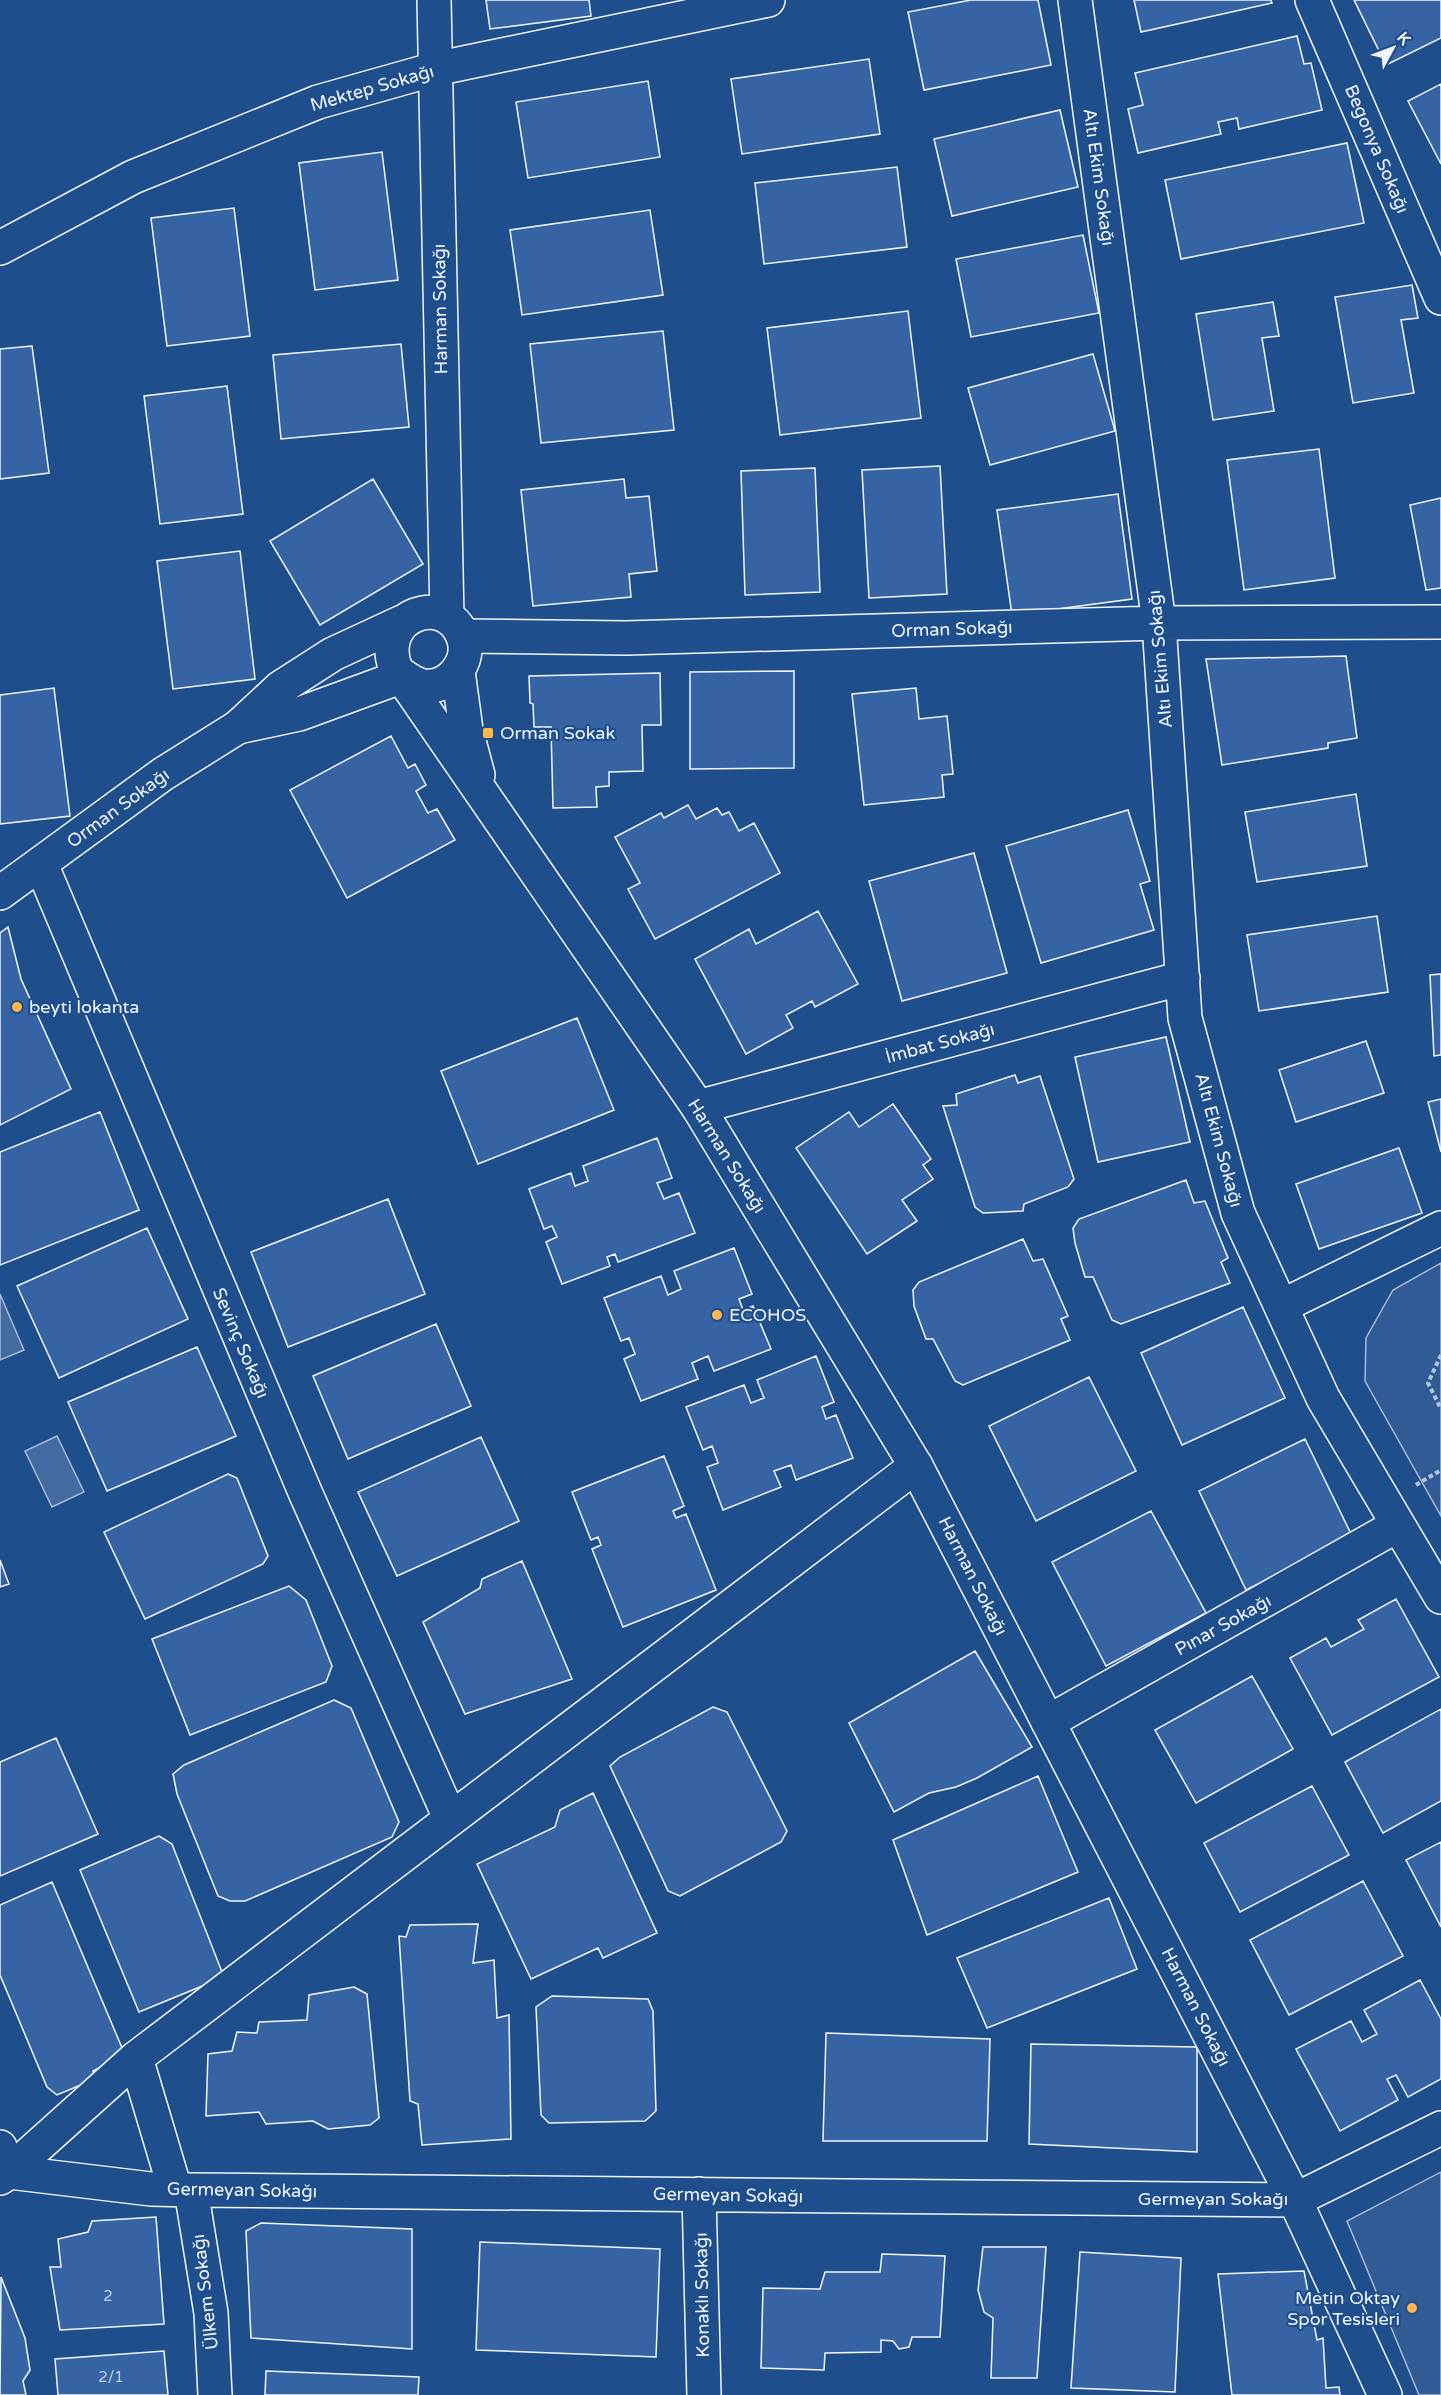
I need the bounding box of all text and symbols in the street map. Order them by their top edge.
north arrow [1363,18,1423,78]
text: K [1392,28,1415,50]
street label: Mektep Sokağı [308,60,436,116]
street label: Begonya Sokağı [1340,81,1414,217]
street label: Altı Ekim Sokağı [1078,107,1120,247]
street label: Harman Sokağı [428,244,452,374]
street label: Altı Ekim Sokağı [1143,589,1177,729]
street label: Orman Sokağı [891,616,1013,642]
place label: Orman Sokak [500,722,615,744]
marker: Orman Sokak [481,726,495,740]
street label: Orman Sokağı [62,763,174,853]
place label: beyti lokanta [29,996,139,1018]
marker: beyti lokanta [10,1000,24,1014]
street label: İmbat Sokağı [883,1018,997,1068]
street label: Altı Ekim Sokağı [1190,1070,1248,1210]
street label: Harman Sokağı [683,1095,771,1217]
street label: Sevinç Sokağı [208,1284,274,1402]
place label: ECOHOS [729,1304,806,1326]
marker: ECOHOS [710,1308,724,1322]
street label: Harman Sokağı [934,1513,1012,1639]
street label: Pınar Sokağı [1171,1590,1275,1660]
street label: Harman Sokağı [1157,1944,1235,2070]
street label: Germeyan Sokağı [167,2178,317,2202]
street label: Germeyan Sokağı [653,2183,803,2207]
street label: Germeyan Sokağı [1138,2188,1288,2210]
street label: Konaklı Sokağı [690,2232,714,2358]
street label: Ülkem Sokağı [187,2233,223,2351]
house number: 2 [103,2287,113,2305]
place label: Metin Oktay Spor Tesisleri [1287,2287,1400,2330]
marker: Metin Oktay Spor Tesisleri [1405,2301,1419,2315]
house number: 2/1 [98,2368,124,2386]

